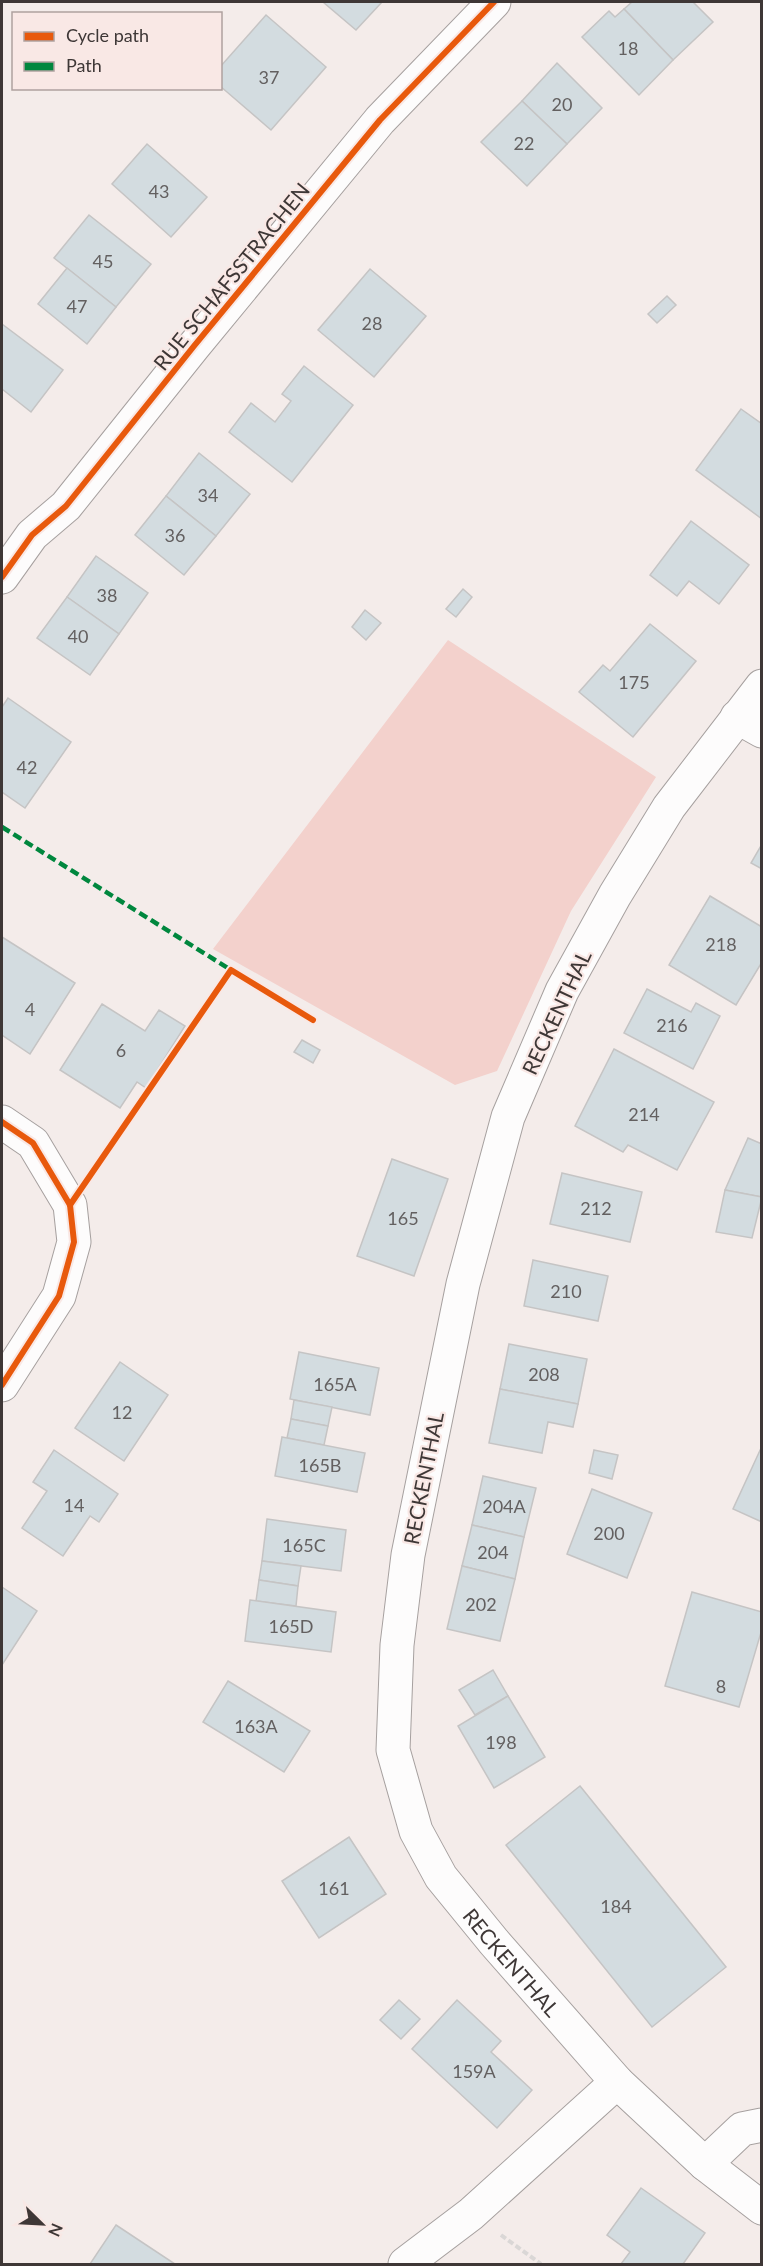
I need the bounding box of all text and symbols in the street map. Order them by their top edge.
legend [12,12,222,90]
text: Cycle path [66,24,149,46]
house number: 18 [618,37,638,59]
text: Path [66,54,102,76]
house number: 37 [259,66,279,88]
house number: 20 [552,93,572,115]
house number: 22 [514,132,534,154]
street label: RUE SCHAFSSTRACHEN [148,177,314,375]
house number: 43 [149,180,169,202]
house number: 45 [93,250,113,272]
house number: 47 [67,295,87,317]
house number: 28 [362,312,382,334]
house number: 34 [198,484,218,506]
house number: 36 [165,524,185,546]
house number: 38 [97,584,117,606]
house number: 40 [68,625,88,647]
house number: 175 [618,671,650,693]
house number: 42 [17,756,37,778]
house number: 218 [705,933,737,955]
street label: RECKENTHAL [516,946,596,1078]
house number: 4 [25,998,35,1020]
house number: 216 [656,1014,688,1036]
house number: 6 [116,1039,126,1061]
house number: 214 [628,1103,660,1125]
house number: 212 [580,1197,612,1219]
house number: 165 [387,1207,419,1229]
house number: 210 [550,1280,582,1302]
house number: 208 [528,1363,560,1385]
house number: 165A [313,1373,358,1395]
house number: 12 [112,1401,132,1423]
street label: RECKENTHAL [398,1409,448,1546]
house number: 165B [299,1454,341,1476]
house number: 14 [64,1494,84,1516]
house number: 204A [482,1495,527,1517]
house number: 200 [593,1522,625,1544]
house number: 165C [282,1534,326,1556]
house number: 204 [477,1541,509,1563]
house number: 202 [465,1593,497,1615]
house number: 165D [268,1615,314,1637]
house number: 8 [716,1675,726,1697]
house number: 163A [234,1715,279,1737]
house number: 198 [485,1731,517,1753]
house number: 161 [318,1877,350,1899]
house number: 184 [600,1895,632,1917]
street label: RECKENTHAL [459,1903,566,2021]
house number: 159A [452,2060,497,2082]
north arrow [12,2194,72,2254]
text: N [45,2221,67,2240]

